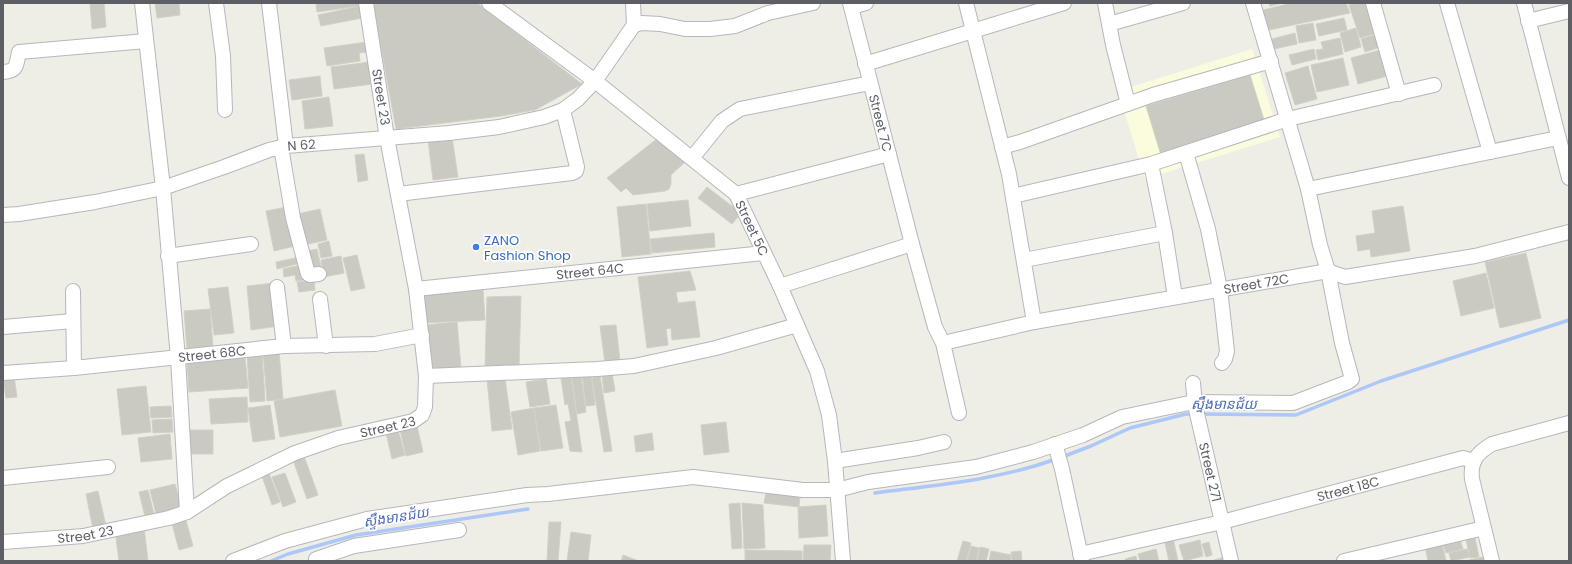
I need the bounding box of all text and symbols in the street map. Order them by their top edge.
street label: Street 23 [367,68,395,126]
street label: Street 7C [864,92,897,154]
street label: N 62 [287,134,316,155]
street label: Street 5C [731,197,774,259]
place label: ZANO Fashion Shop [484,231,571,265]
marker: ZANO Fashion Shop [471,242,481,252]
street label: Street 64C [555,258,625,284]
street label: Street 72C [1222,268,1291,298]
street label: Street 68C [177,341,247,367]
water label: ស្ទឹងមានជ័យ [1191,394,1259,414]
street label: Street 23 [358,411,418,442]
street label: Street 271 [1194,441,1227,504]
street label: Street 18C [1315,471,1381,506]
water label: ស្ទឹងមានជ័យ [362,502,432,532]
street label: Street 23 [57,520,115,547]

